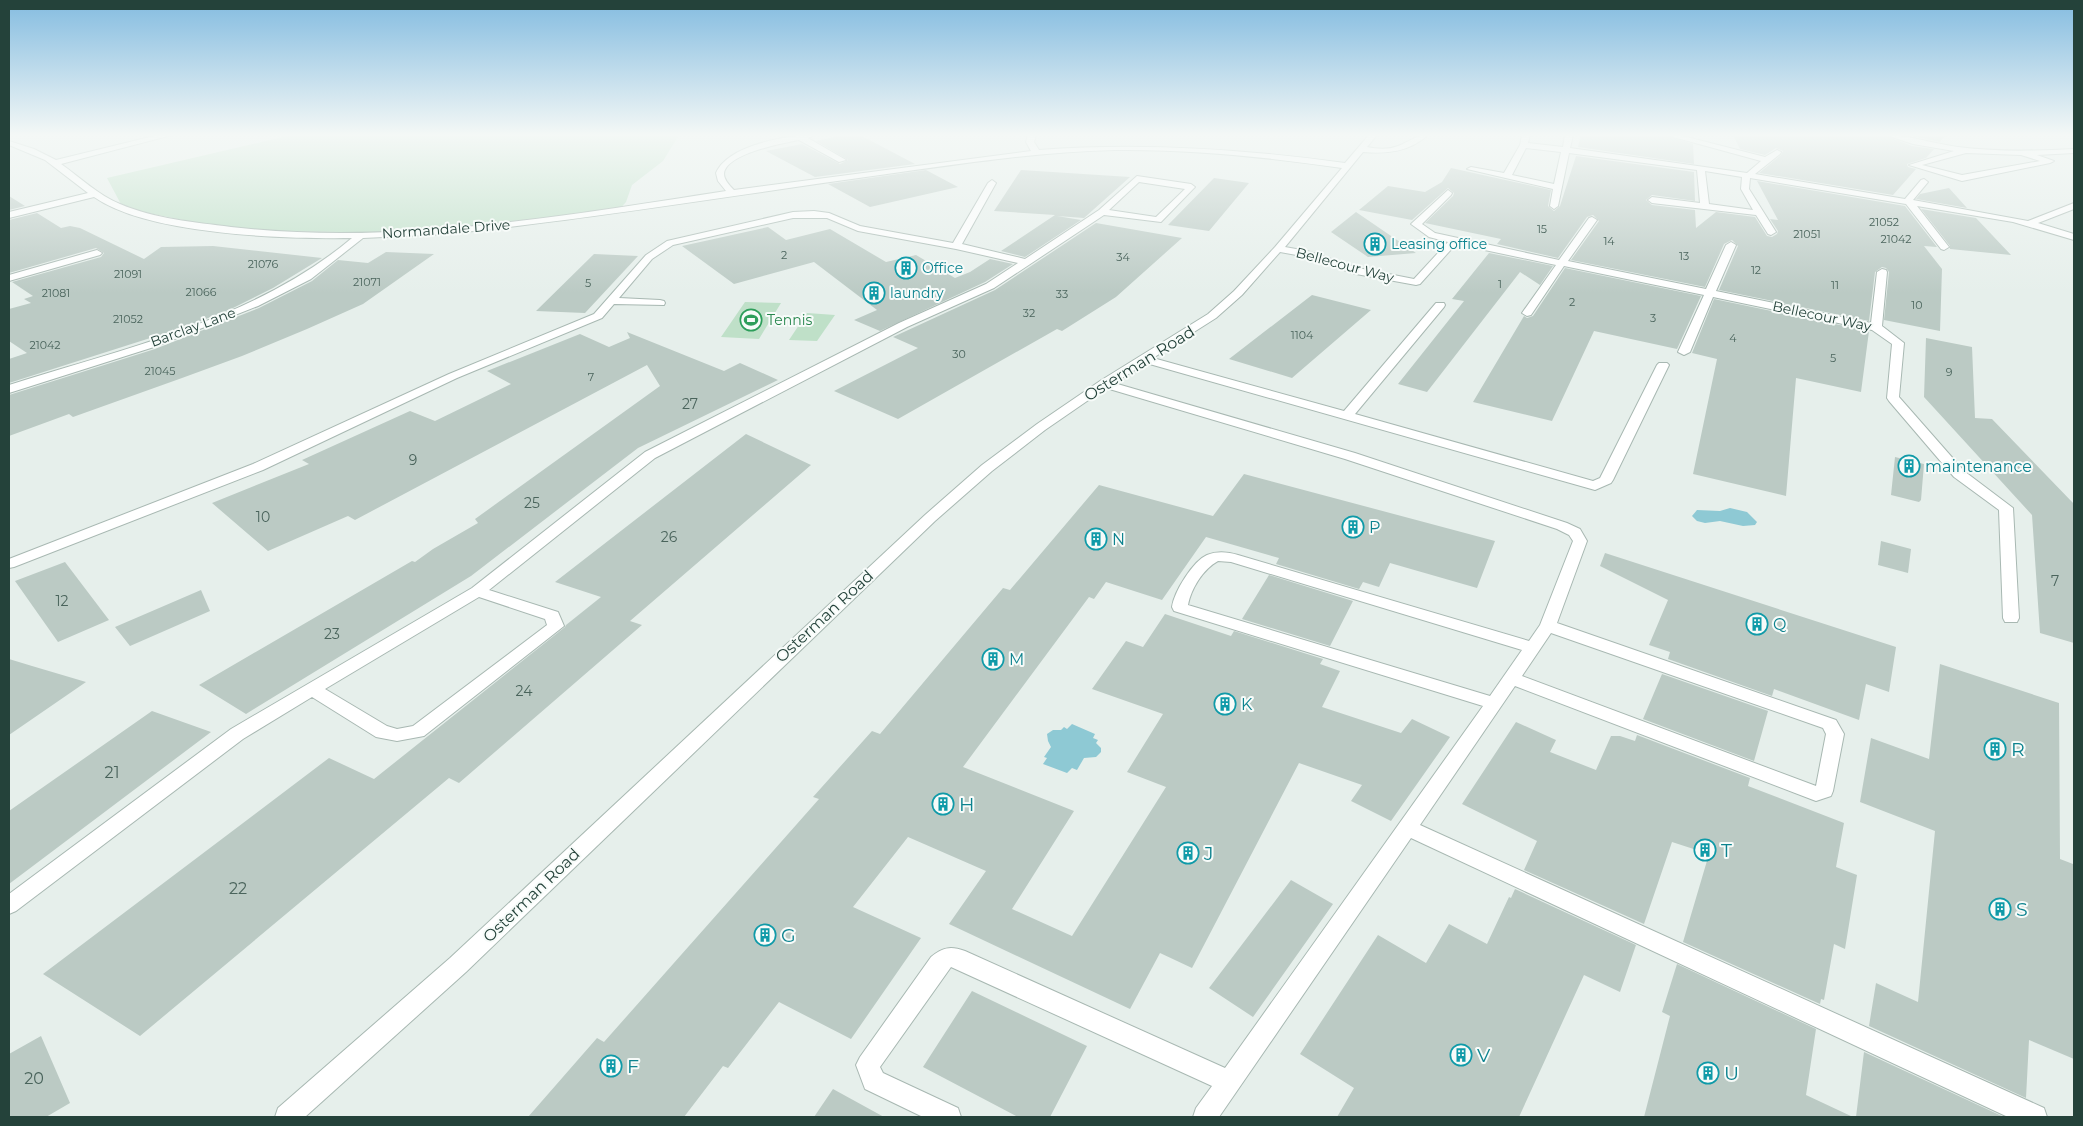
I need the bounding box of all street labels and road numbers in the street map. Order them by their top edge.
street label: Normandale Drive [381,216,511,242]
street label: Bellecour Way [1294,243,1396,287]
street label: Bellecour Way [1771,297,1873,335]
street label: Barclay Lane [148,303,238,351]
street label: Osterman Road [1081,322,1198,405]
street label: Osterman Road [772,566,877,666]
street label: Osterman Road [479,845,583,946]

